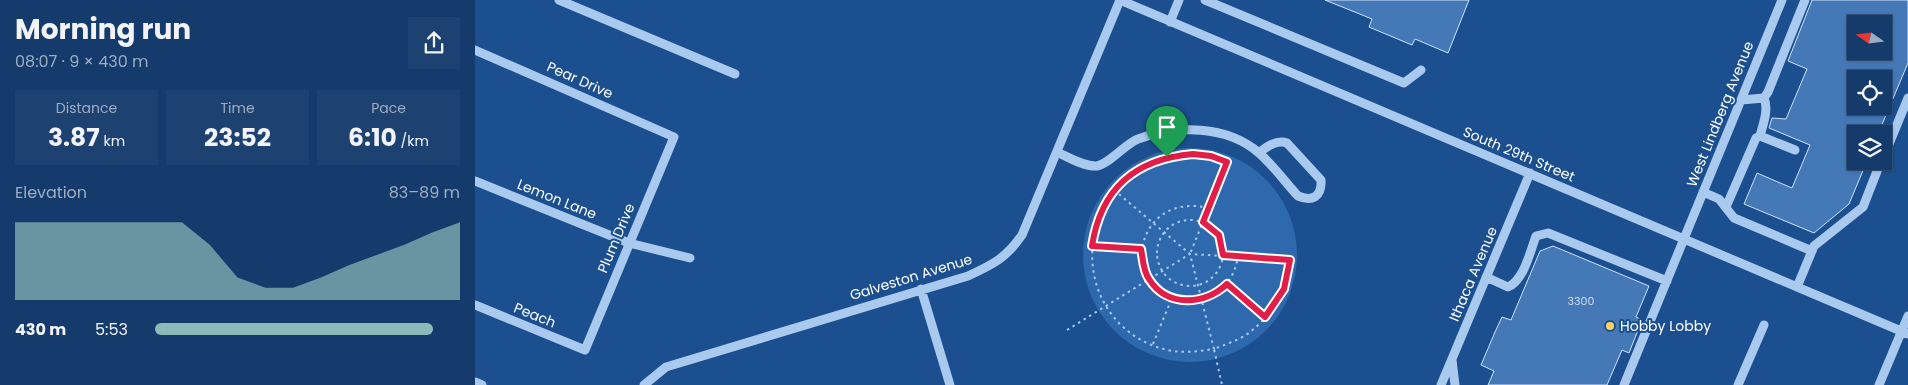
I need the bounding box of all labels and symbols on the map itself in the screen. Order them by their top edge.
north arrow [1847,15,1893,60]
street label: West Lindberg Avenue [1682,38,1759,190]
street label: Pear Drive [544,57,616,104]
pin [1146,106,1188,157]
street label: South 29th Street [1460,121,1578,187]
street label: Lemon Lane [514,174,600,224]
street label: Plum Drive [592,200,640,276]
street label: Ithaca Avenue [1444,223,1502,325]
street label: Galveston Avenue [847,249,975,305]
house number: 3300 [1568,293,1594,309]
street label: Peach [511,298,559,332]
place label: Hobby Lobby [1620,316,1711,336]
marker: Hobby Lobby [1604,320,1616,332]

